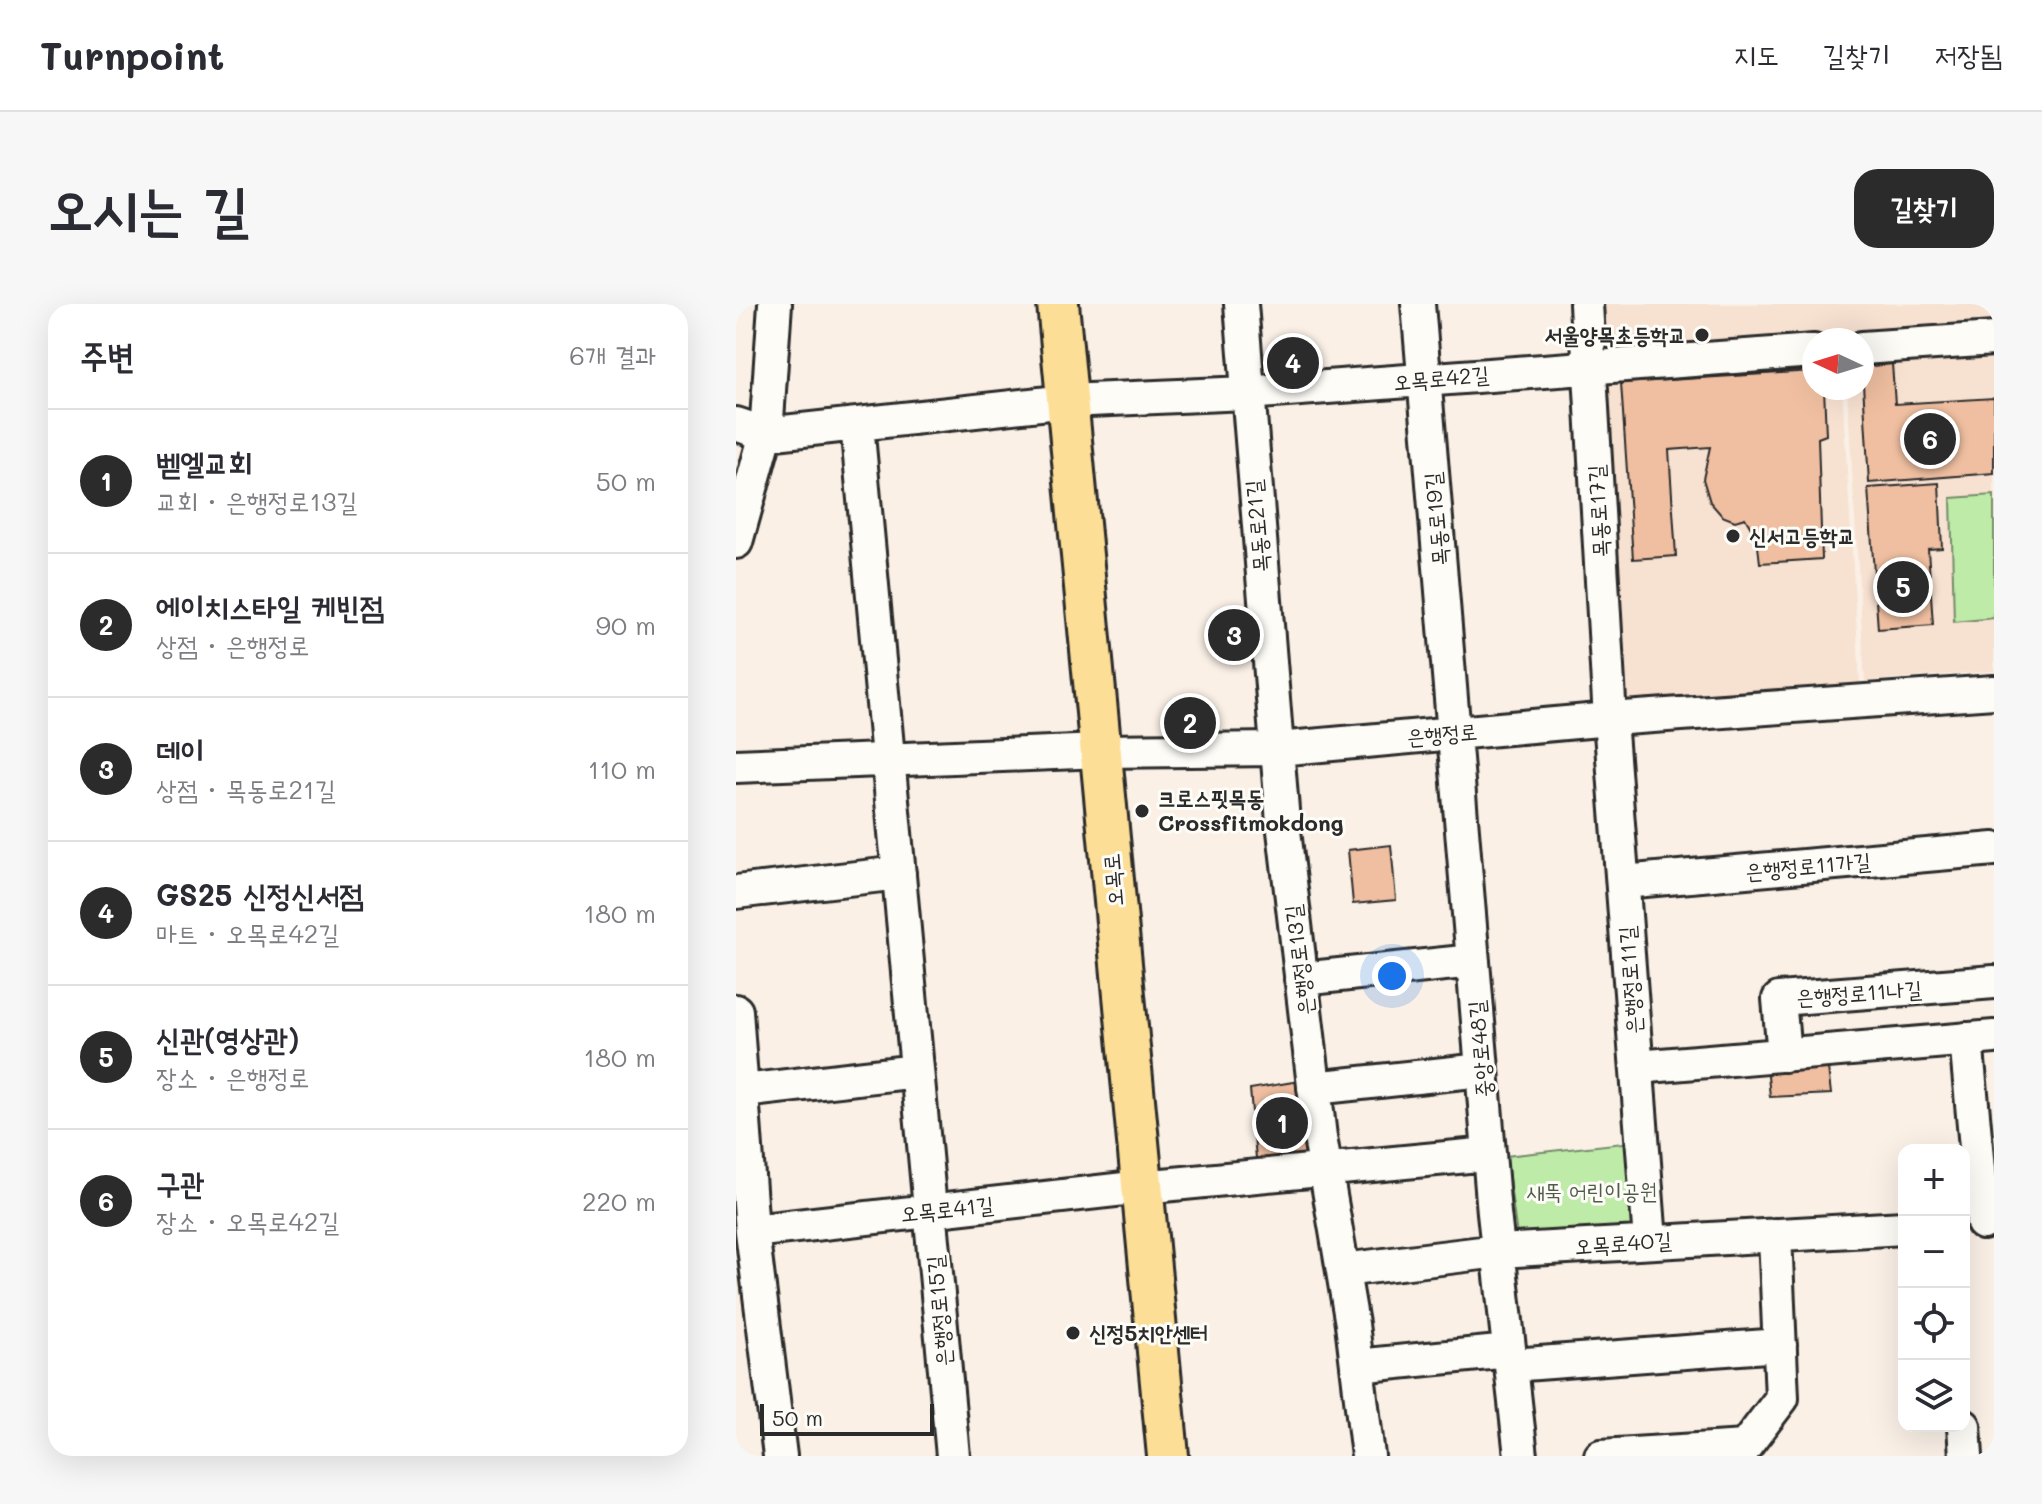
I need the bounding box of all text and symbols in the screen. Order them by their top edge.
text: Turnpoint [40,30,224,80]
text: 지도 [1734,36,1779,72]
text: 길찾기 [1823,36,1890,72]
text: 저장됨 [1934,36,2002,72]
button: 길찾기 [1854,169,1994,248]
text: 오시는 길 [48,170,248,243]
place label: 서울양목초등학교 [1544,320,1686,349]
marker: 서울양목초등학교 [1693,326,1711,344]
north arrow [1802,328,1874,400]
text: 주변 [80,332,135,377]
pin: 4 [1267,333,1319,393]
text: 6개 결과 [569,338,656,372]
street label: 오목로42길 [1392,359,1490,396]
pin: 6 [1904,409,1956,469]
text: 벧엘교회 [156,442,253,482]
text: 1 [100,464,112,498]
text: 50 m [596,464,656,498]
street label: 목동로17길 [1581,464,1614,558]
street label: 목동로19길 [1417,471,1454,567]
street label: 목동로21길 [1238,478,1275,574]
text: 교회 · 은행정로13길 [156,484,357,518]
place label: 신서고등학교 [1749,521,1855,550]
marker: 신서고등학교 [1724,527,1742,545]
pin: 5 [1877,557,1929,617]
text: 에이치스타일 케빈점 [156,586,384,626]
pin: 3 [1208,605,1260,665]
text: 2 [99,608,113,642]
text: 90 m [596,608,656,642]
text: 상점 · 은행정로 [156,628,310,662]
pin: 2 [1164,693,1216,753]
street label: 은행정로 [1405,716,1478,751]
text: 데이 [156,730,204,770]
text: 3 [98,752,114,786]
text: 110 m [588,752,656,786]
text: 상점 · 목동로21길 [156,772,336,806]
place label: 크로스핏목동 Crossfitmokdong [1158,783,1344,837]
marker: 크로스핏목동 Crossfitmokdong [1133,802,1151,820]
street label: 은행정로11가길 [1744,846,1872,885]
street label: 오목로 [1096,852,1129,908]
text: GS25 신정신서점 [156,874,364,914]
text: 4 [98,896,114,930]
text: 180 m [584,896,656,930]
street label: 은행정로13길 [1277,903,1320,1017]
text: 마트 · 오목로42길 [156,916,339,950]
street label: 은행정로11길 [1611,925,1648,1035]
your location [1372,956,1412,996]
street label: 은행정로11나길 [1795,974,1923,1011]
street label: 중앙로48길 [1461,999,1498,1099]
text: 신관(영상관) [156,1018,299,1058]
text: 5 [98,1040,114,1074]
text: 180 m [584,1040,656,1074]
text: 장소 · 은행정로 [156,1060,310,1094]
pin: 1 [1256,1093,1308,1153]
map controls [1898,1144,1970,1432]
button: + [1898,1144,1970,1216]
text: 구관 [156,1162,204,1202]
park label: 새뚝 어린이공원 [1527,1176,1657,1205]
text: 6 [98,1184,114,1218]
text: 220 m [582,1184,656,1218]
street label: 오목로41길 [899,1189,995,1228]
text: 장소 · 오목로42길 [156,1204,339,1238]
button: − [1898,1216,1970,1288]
street label: 오목로40길 [1573,1225,1673,1260]
street label: 은행정로15길 [919,1254,958,1368]
button: locate [1898,1288,1970,1360]
place label: 신정5치안센터 [1089,1318,1208,1347]
marker: 신정5치안센터 [1064,1324,1082,1342]
button: layers [1898,1360,1970,1432]
scale bar [760,1400,934,1436]
text: 50 m [772,1403,823,1432]

